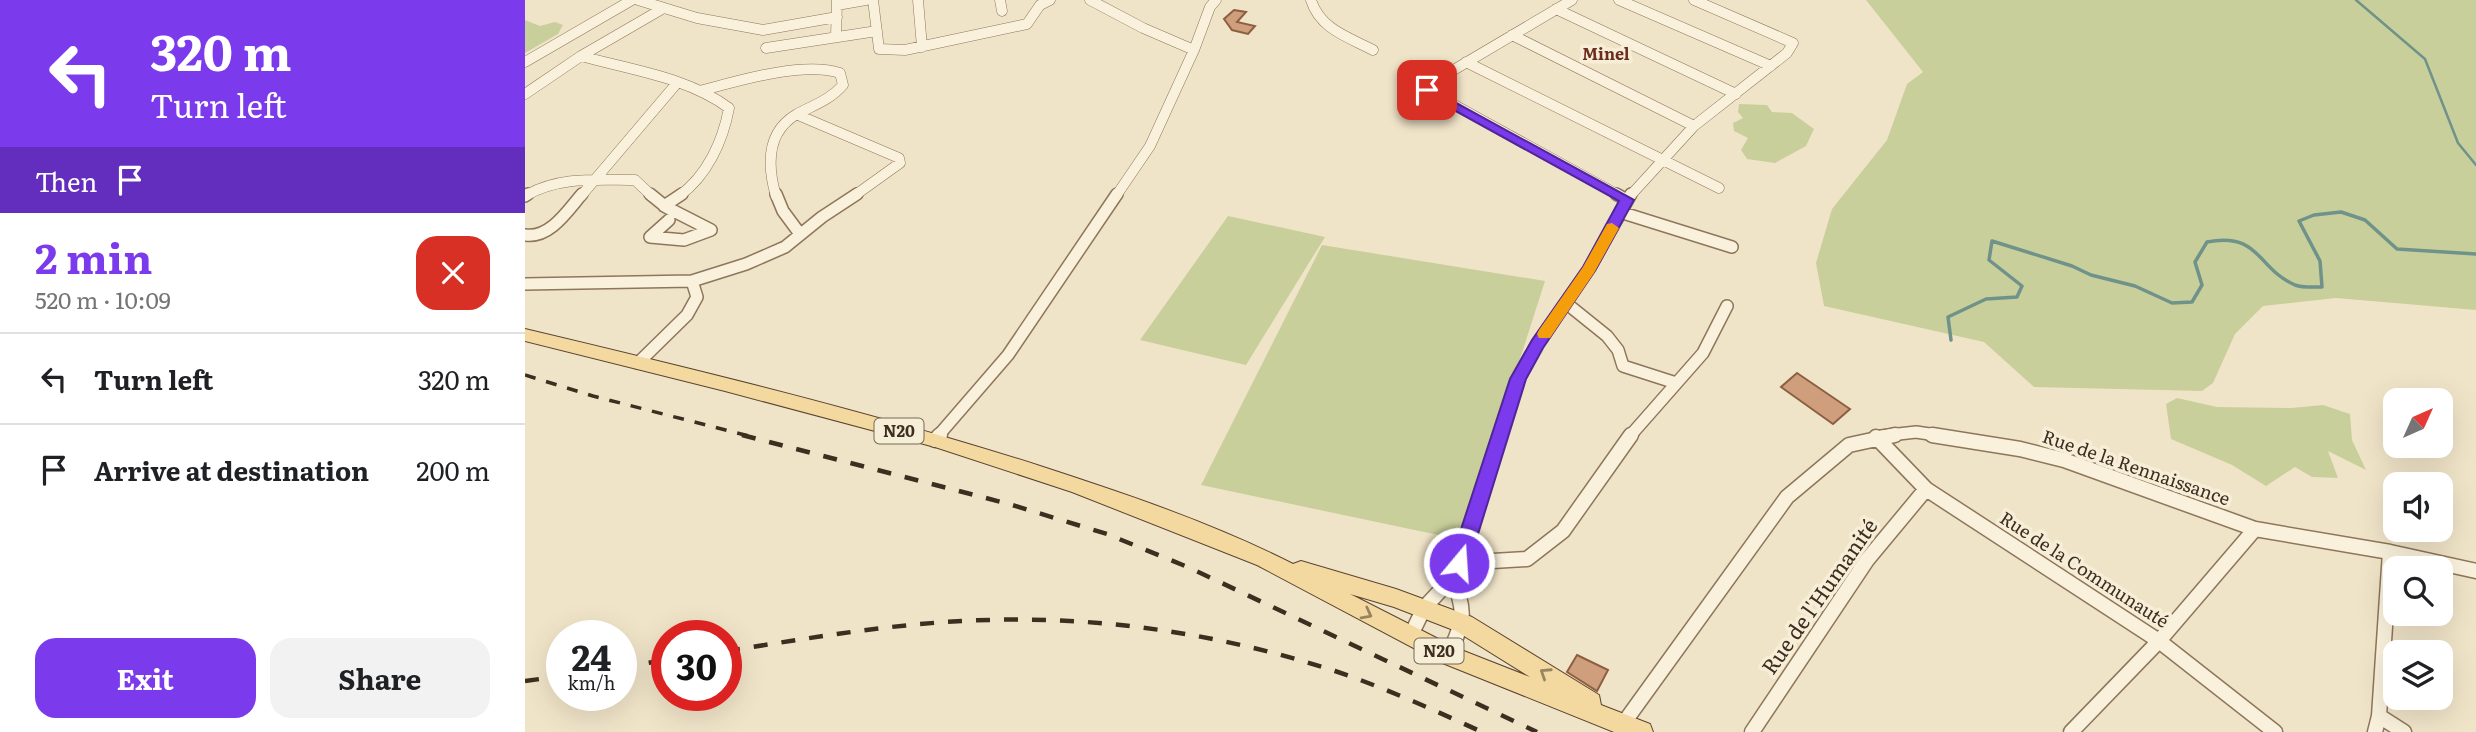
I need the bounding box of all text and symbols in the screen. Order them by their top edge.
text: 320 m [150,13,292,86]
icon: left [35,28,126,119]
district label: Minel [1582,41,1630,65]
pin [1397,60,1457,120]
icon: arrive [1408,71,1446,109]
text: Turn left [150,80,287,128]
text: Then [35,161,97,200]
icon: arrive [111,161,149,199]
text: 2 min [35,225,152,287]
button: close [416,236,490,310]
text: 520 m · 10:09 [35,282,171,316]
text: Turn left [94,359,213,398]
text: 320 m [418,359,490,398]
icon: left [35,360,73,398]
north arrow [2383,388,2453,458]
map controls [2383,388,2453,710]
road number: N20 [875,418,923,444]
street label: Rue de la Rennaissance [2039,422,2234,511]
text: Arrive at destination [94,450,369,489]
text: 200 m [416,450,490,489]
icon: arrive [35,451,73,489]
button: sound [2383,472,2453,542]
street label: Rue de la Communauté [1995,504,2175,634]
street label: Rue de l'Humanité [1752,511,1883,680]
position arrow [1422,526,1496,600]
button: search [2383,556,2453,626]
one-way arrow [1360,606,1373,619]
speed limit sign: 30 [651,620,742,711]
text: 24 [572,630,611,682]
button: Exit [35,638,256,718]
button: Share [270,638,490,718]
road number: N20 [1415,638,1464,664]
button: layers [2383,640,2453,710]
text: km/h [568,669,615,696]
one-way arrow [1540,669,1553,682]

